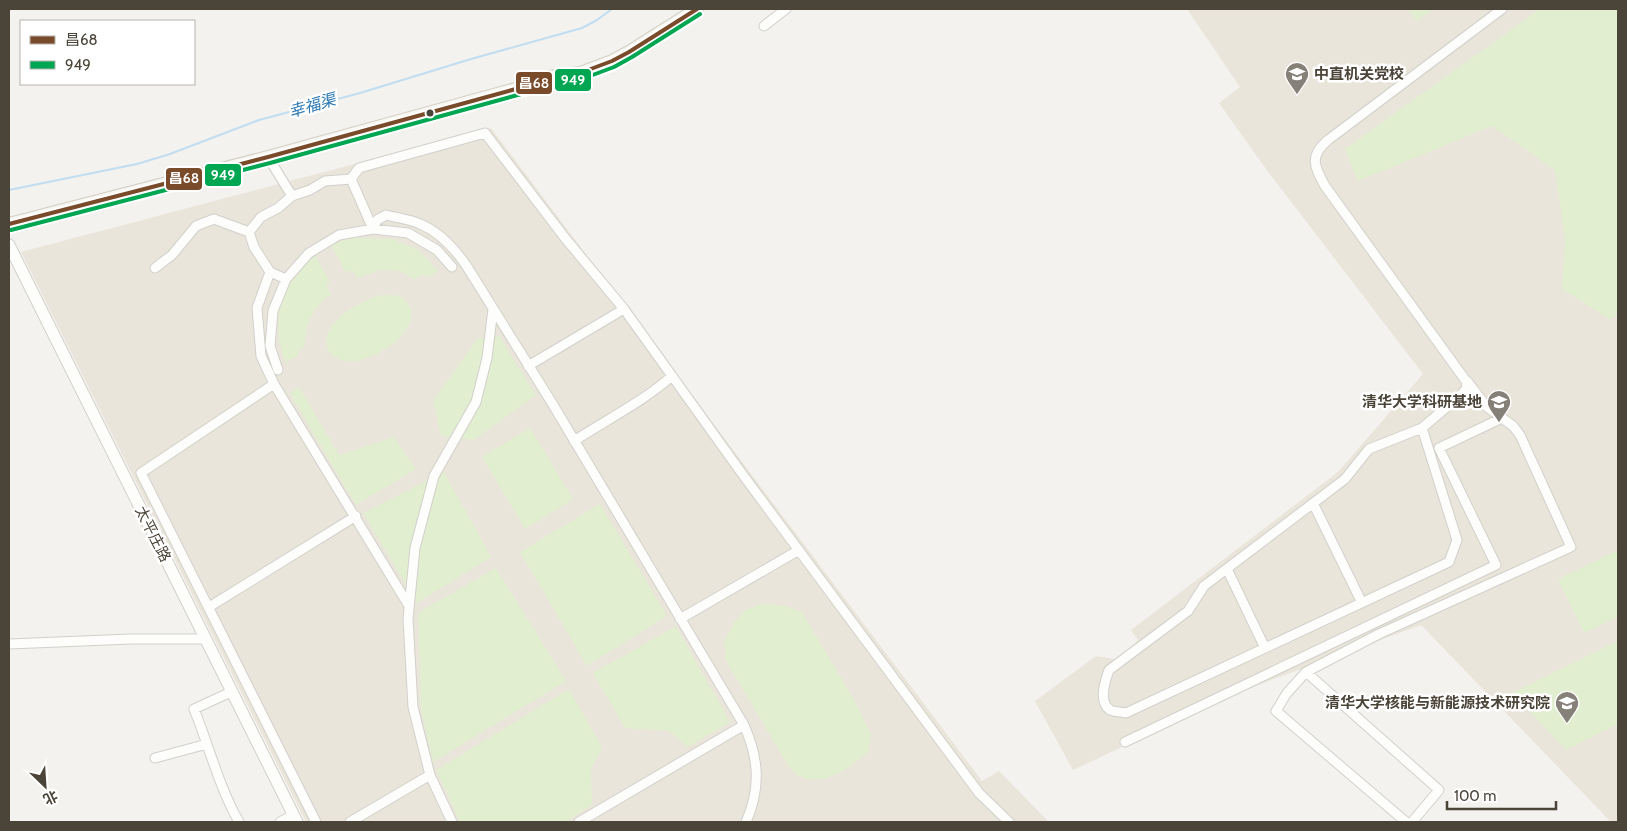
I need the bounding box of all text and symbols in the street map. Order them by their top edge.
legend [20,20,195,85]
text: 昌68 [65,31,98,49]
text: 949 [65,56,91,74]
school or university icon: 中直机关党校 [1284,61,1310,95]
place label: 中直机关党校 [1314,65,1404,83]
line badge: 949 [554,68,592,92]
line badge: 昌68 [515,71,553,95]
text: 949 [561,71,585,89]
text: 昌68 [519,74,549,92]
water label: 幸福渠 [286,89,340,121]
unlabelled marker [425,108,435,118]
line badge: 949 [204,163,242,187]
text: 949 [211,166,235,184]
line badge: 昌68 [165,167,203,191]
text: 昌68 [169,169,199,187]
school or university icon: 清华大学科研基地 [1486,389,1512,423]
place label: 清华大学科研基地 [1362,393,1482,411]
street label: 太平庄路 [131,503,175,565]
school or university icon: 清华大学核能与新能源技术研究院 [1554,690,1580,724]
place label: 清华大学核能与新能源技术研究院 [1325,694,1550,712]
north arrow [20,761,70,811]
scale bar [1447,778,1556,810]
text: 北 [40,787,61,809]
text: 100 m [1454,787,1496,805]

